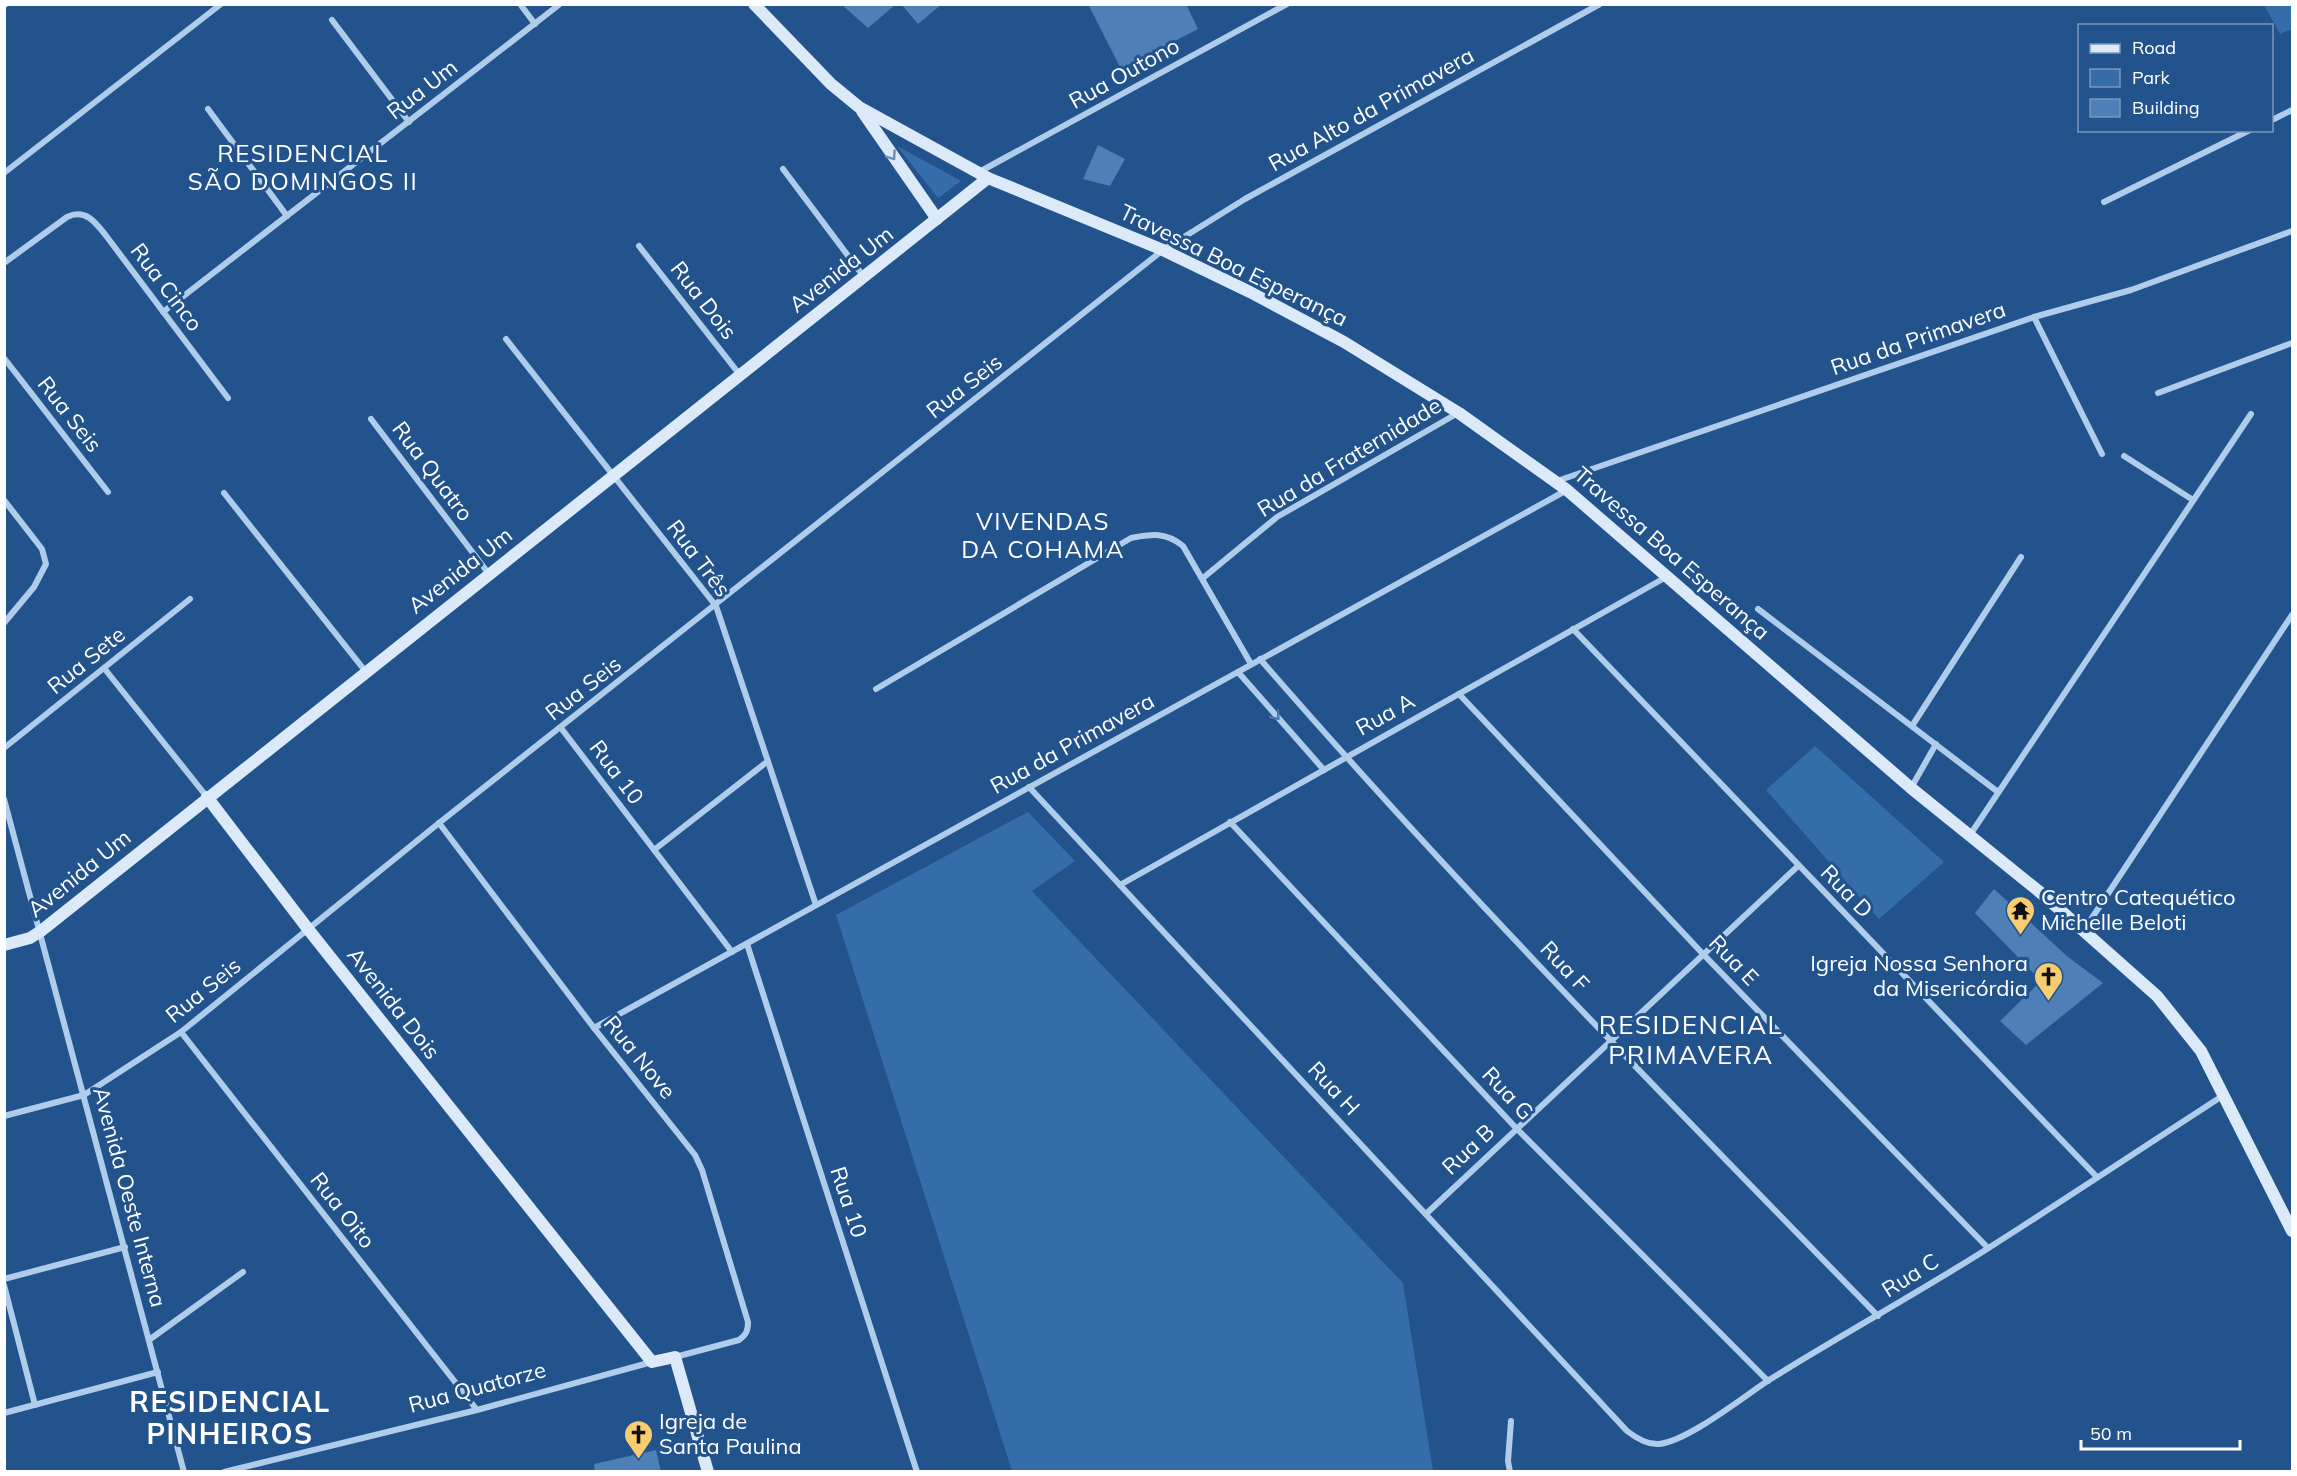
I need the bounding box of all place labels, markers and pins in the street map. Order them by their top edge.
place label: Centro Catequético Michelle Beloti [2041,883,2235,936]
temple icon: Centro Catequético Michelle Beloti [2004,894,2036,936]
place label: Igreja Nossa Senhora da Misericórdia [1810,949,2028,1002]
church icon: Igreja Nossa Senhora da Misericórdia [2033,960,2065,1002]
place label: Igreja de Santa Paulina [659,1407,802,1460]
church icon: Igreja de Santa Paulina [622,1418,654,1460]

